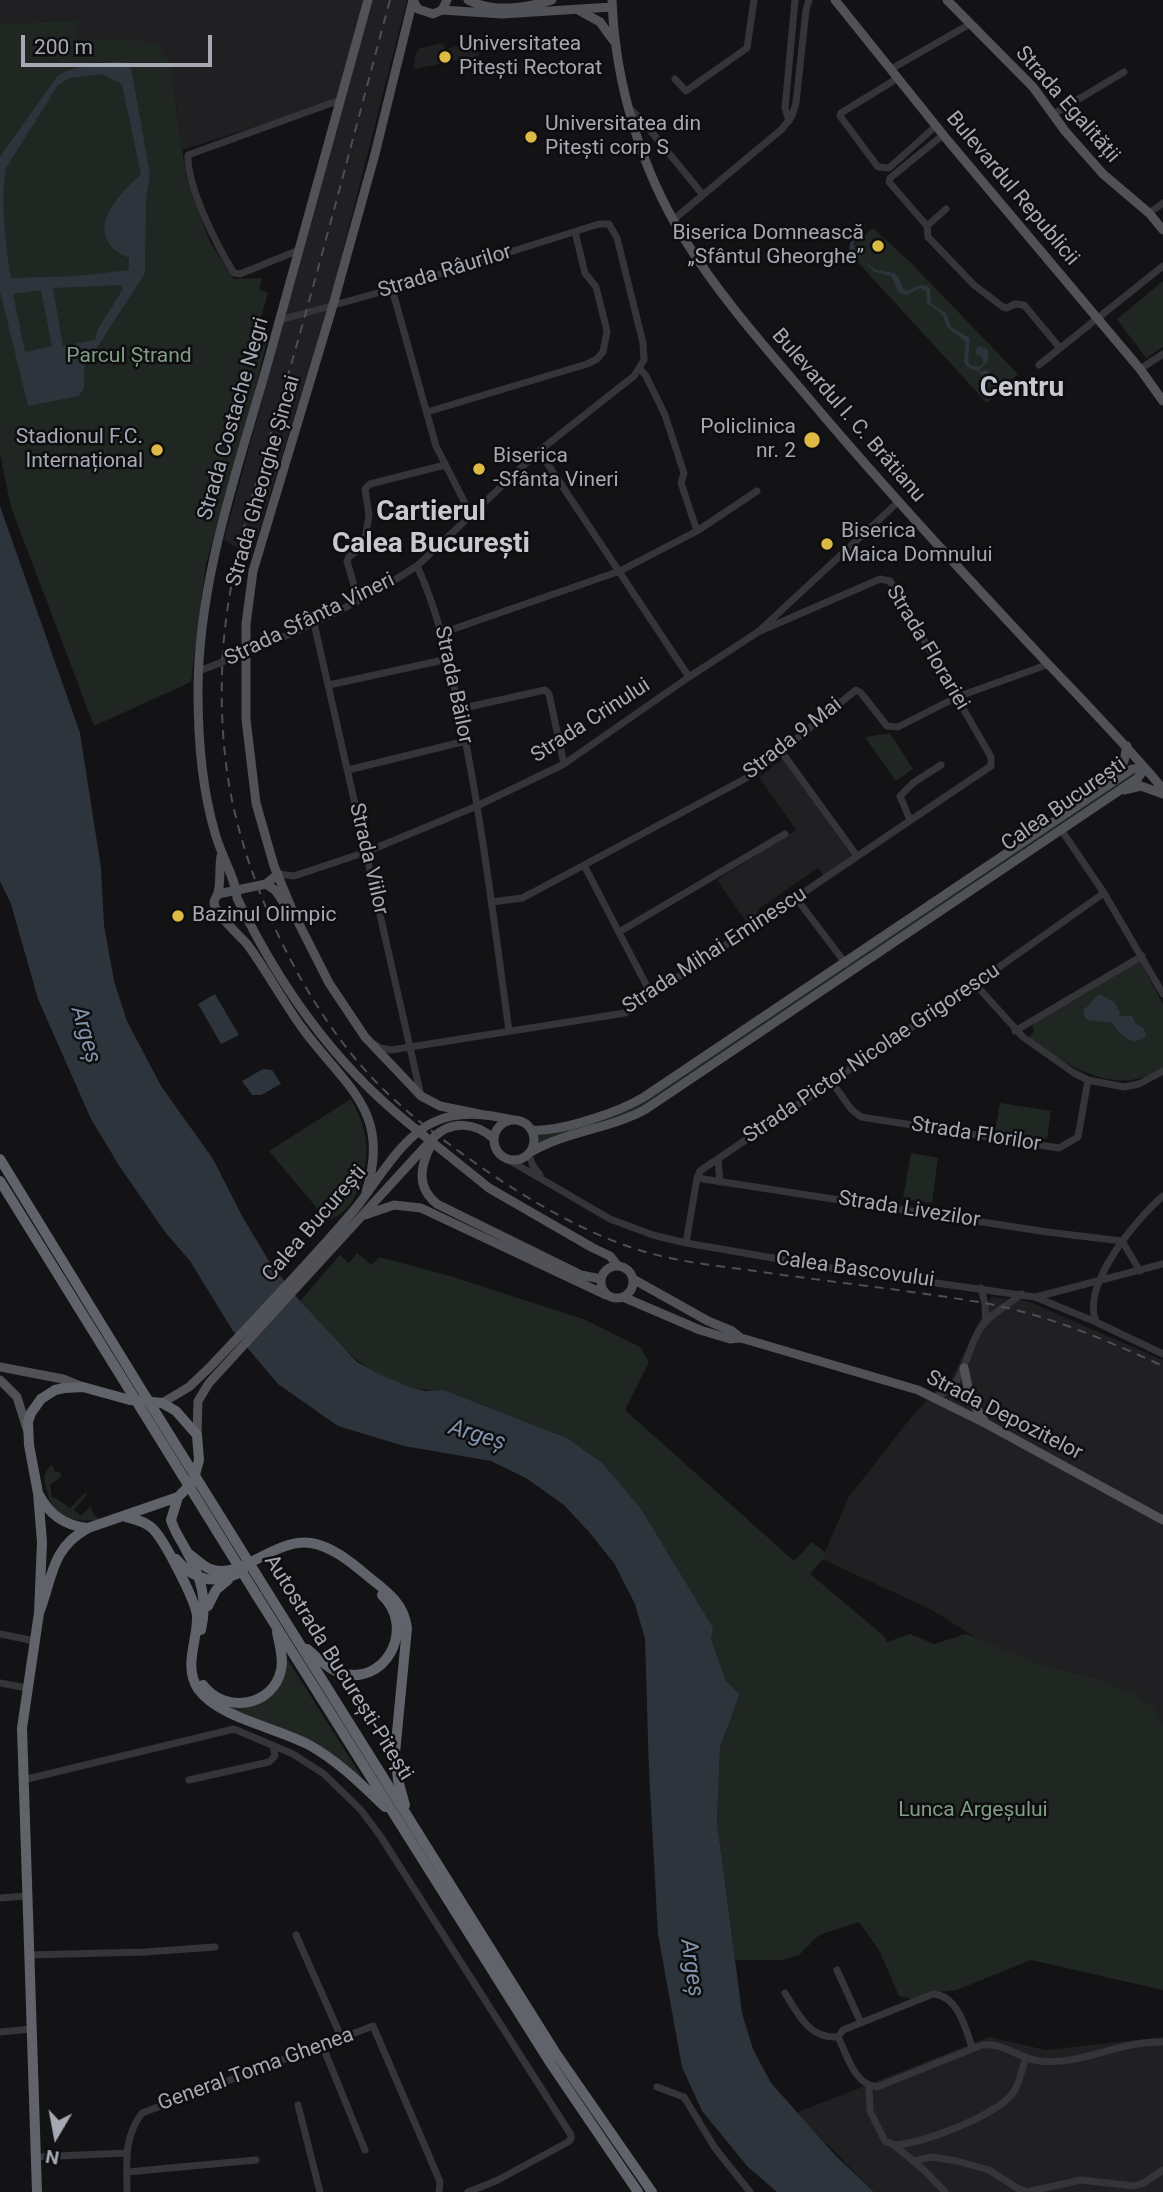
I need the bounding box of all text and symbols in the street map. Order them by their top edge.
scale bar [24,21,215,65]
place label: Universitatea Pitești Rectorat [459,32,602,82]
text: 200 m [34,35,93,59]
street label: Strada Egalității [1009,41,1125,169]
marker: Universitatea Pitești Rectorat [437,49,453,65]
street label: Bulevardul Republicii [940,107,1084,271]
place label: Universitatea din Pitești corp S [545,112,701,162]
marker: Universitatea din Pitești corp S [523,129,539,145]
place label: Biserica Domnească „Sfântul Gheorghe” [672,221,864,271]
marker: Biserica Domnească „Sfântul Gheorghe” [870,238,886,254]
street label: Strada Râurilor [375,240,515,304]
street label: Strada Costache Negri [193,315,275,523]
street label: Bulevardul I. C. Brătianu [766,324,930,508]
park label: Parcul Ștrand [66,344,192,370]
district label: Centru [980,372,1064,406]
street label: Strada Gheorghe Șincai [222,373,306,589]
place label: Policlinica nr. 2 [700,415,796,465]
place label: Stadionul F.C. Internațional [16,425,143,475]
marker: Policlinica nr. 2 [802,430,822,450]
marker: Stadionul F.C. Internațional [149,442,165,458]
place label: Biserica -Sfânta Vineri [493,444,619,494]
marker: Biserica -Sfânta Vineri [471,461,487,477]
district label: Cartierul Calea București [332,496,530,562]
place label: Biserica Maica Domnului [841,519,993,569]
marker: Biserica Maica Domnului [819,536,835,552]
street label: Strada Sfânta Vineri [221,568,399,672]
street label: Strada Florariei [880,581,974,715]
street label: Strada Băilor [428,624,478,746]
street label: Strada Crinului [527,673,655,769]
street label: Strada 9 Mai [739,693,847,785]
street label: Calea București [997,753,1131,857]
street label: Strada Viilor [343,801,393,917]
street label: Strada Mihai Eminescu [618,882,812,1020]
place label: Bazinul Olimpic [192,903,336,929]
marker: Bazinul Olimpic [170,908,186,924]
street label: Strada Pictor Nicolae Grigorescu [739,959,1005,1149]
water label: Argeș [64,1003,106,1067]
street label: Strada Florilor [909,1112,1043,1158]
street label: Calea București [258,1161,372,1287]
street label: Strada Livezilor [836,1186,982,1234]
street label: Calea Bascovului [774,1246,936,1294]
street label: Strada Depozitelor [922,1366,1086,1466]
water label: Argeș [445,1414,509,1458]
street label: Autostrada București-Pitești [258,1551,418,1785]
park label: Lunca Argeșului [898,1798,1048,1824]
water label: Argeș [673,1937,709,1999]
street label: General Toma Ghenea [155,2023,357,2117]
north arrow [21,2101,91,2171]
text: N [44,2145,61,2170]

